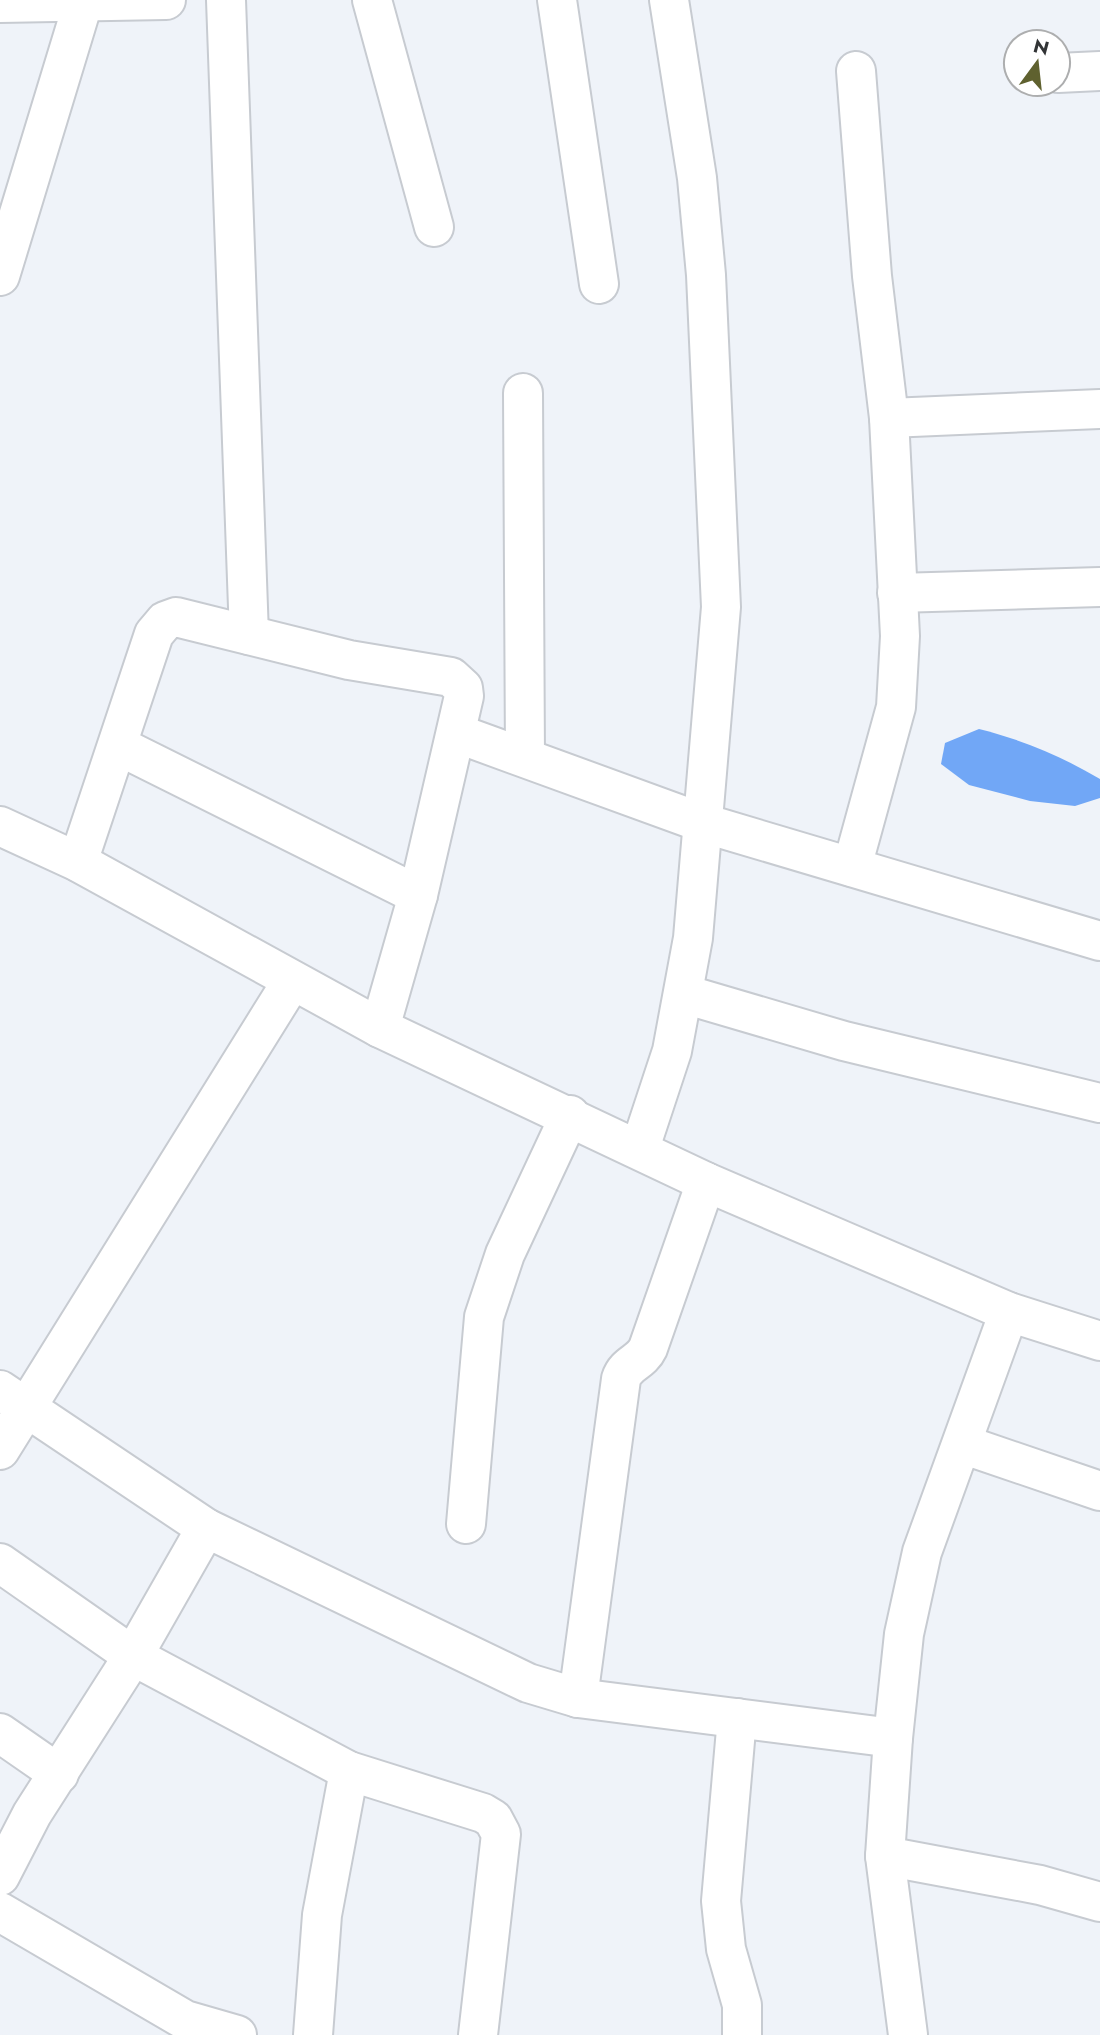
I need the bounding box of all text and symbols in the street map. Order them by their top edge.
north arrow [1002,28,1072,98]
text: N [1030,32,1052,62]

